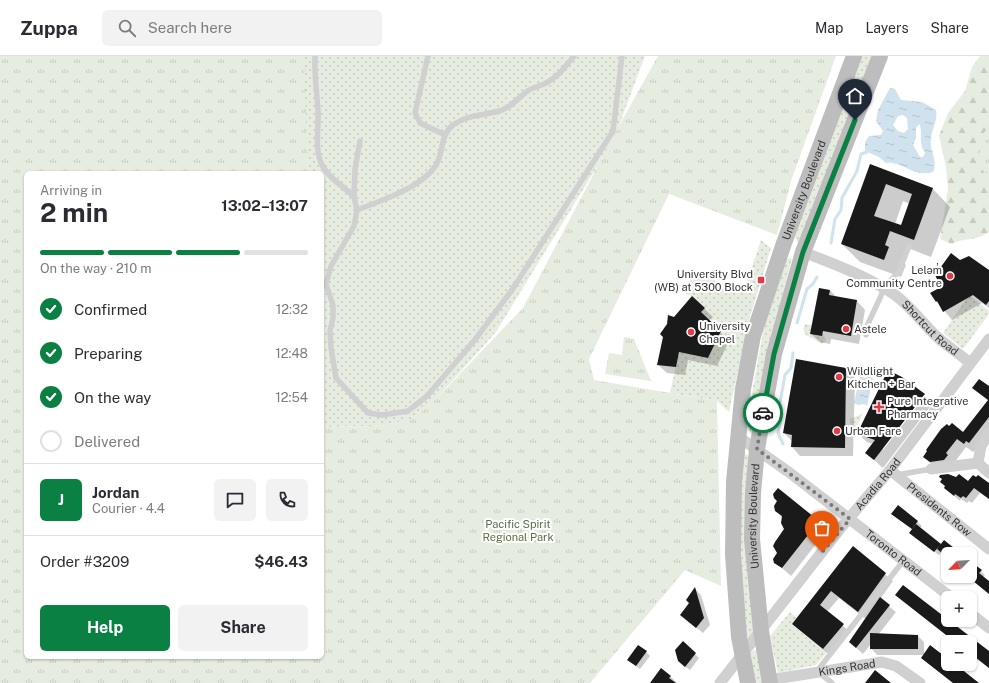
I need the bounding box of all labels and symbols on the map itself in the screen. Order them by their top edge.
pin [838,79,872,120]
street label: University Boulevard [780,139,828,242]
place label: Leləm̓ Community Centre [846,263,942,289]
place label: University Blvd (WB) at 5300 Block [654,268,753,293]
marker: Leləm̓ Community Centre [945,271,955,281]
marker: University Blvd (WB) at 5300 Block [756,275,766,285]
street label: Shortcut Road [900,298,961,358]
place label: University Chapel [699,320,750,345]
place label: Astele [854,323,887,335]
marker: Astele [841,324,851,334]
marker: University Chapel [686,327,696,337]
place label: Wildlight Kitchen + Bar [847,365,915,390]
marker: Wildlight Kitchen + Bar [834,372,844,382]
courier [743,393,783,433]
place label: Pure Integrative Pharmacy [887,395,968,420]
marker: Pure Integrative Pharmacy [874,402,884,412]
place label: Urban Fare [845,425,902,437]
marker: Urban Fare [832,426,842,436]
street label: Acadia Road [853,456,903,512]
street label: University Boulevard [746,463,762,569]
street label: Presidents Row [905,480,974,539]
pin [805,511,839,552]
park label: Pacific Spirit Regional Park [482,518,554,543]
street label: Toronto Road [863,527,924,578]
north arrow [941,547,977,583]
street label: Kings Road [818,657,876,678]

